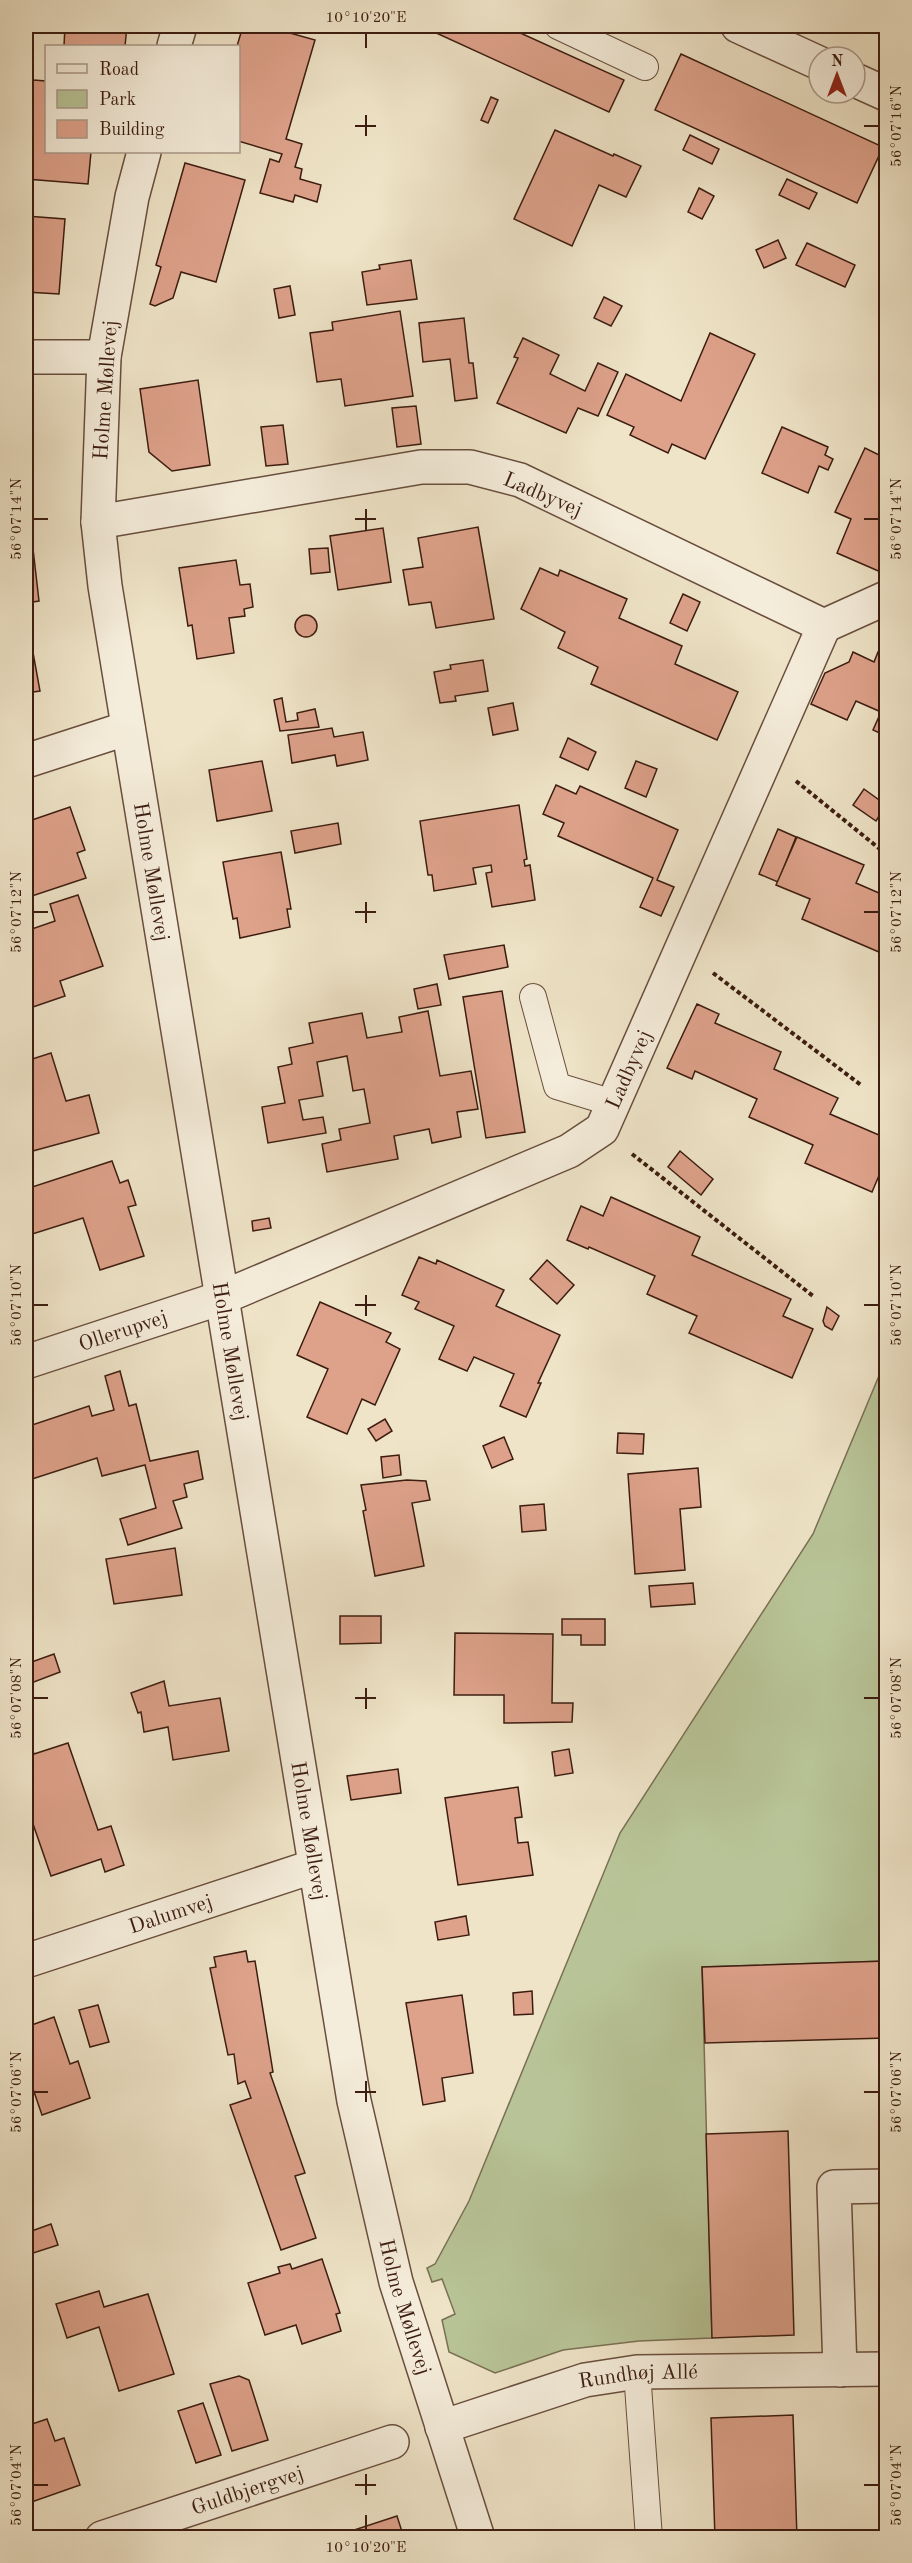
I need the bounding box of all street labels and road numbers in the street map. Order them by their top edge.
street label: Holme Møllevej [91,319,122,461]
street label: Ladbyvej [500,469,585,521]
street label: Holme Møllevej [129,801,172,943]
street label: Ladbyvej [603,1027,656,1112]
street label: Holme Møllevej [208,1280,251,1422]
street label: Ollerupvej [76,1307,170,1356]
street label: Holme Møllevej [286,1760,330,1902]
street label: Dalumvej [126,1891,215,1938]
street label: Holme Møllevej [374,2237,434,2378]
street label: Rundhøj Allé [577,2362,698,2393]
street label: Guldbjergvej [189,2463,306,2520]

